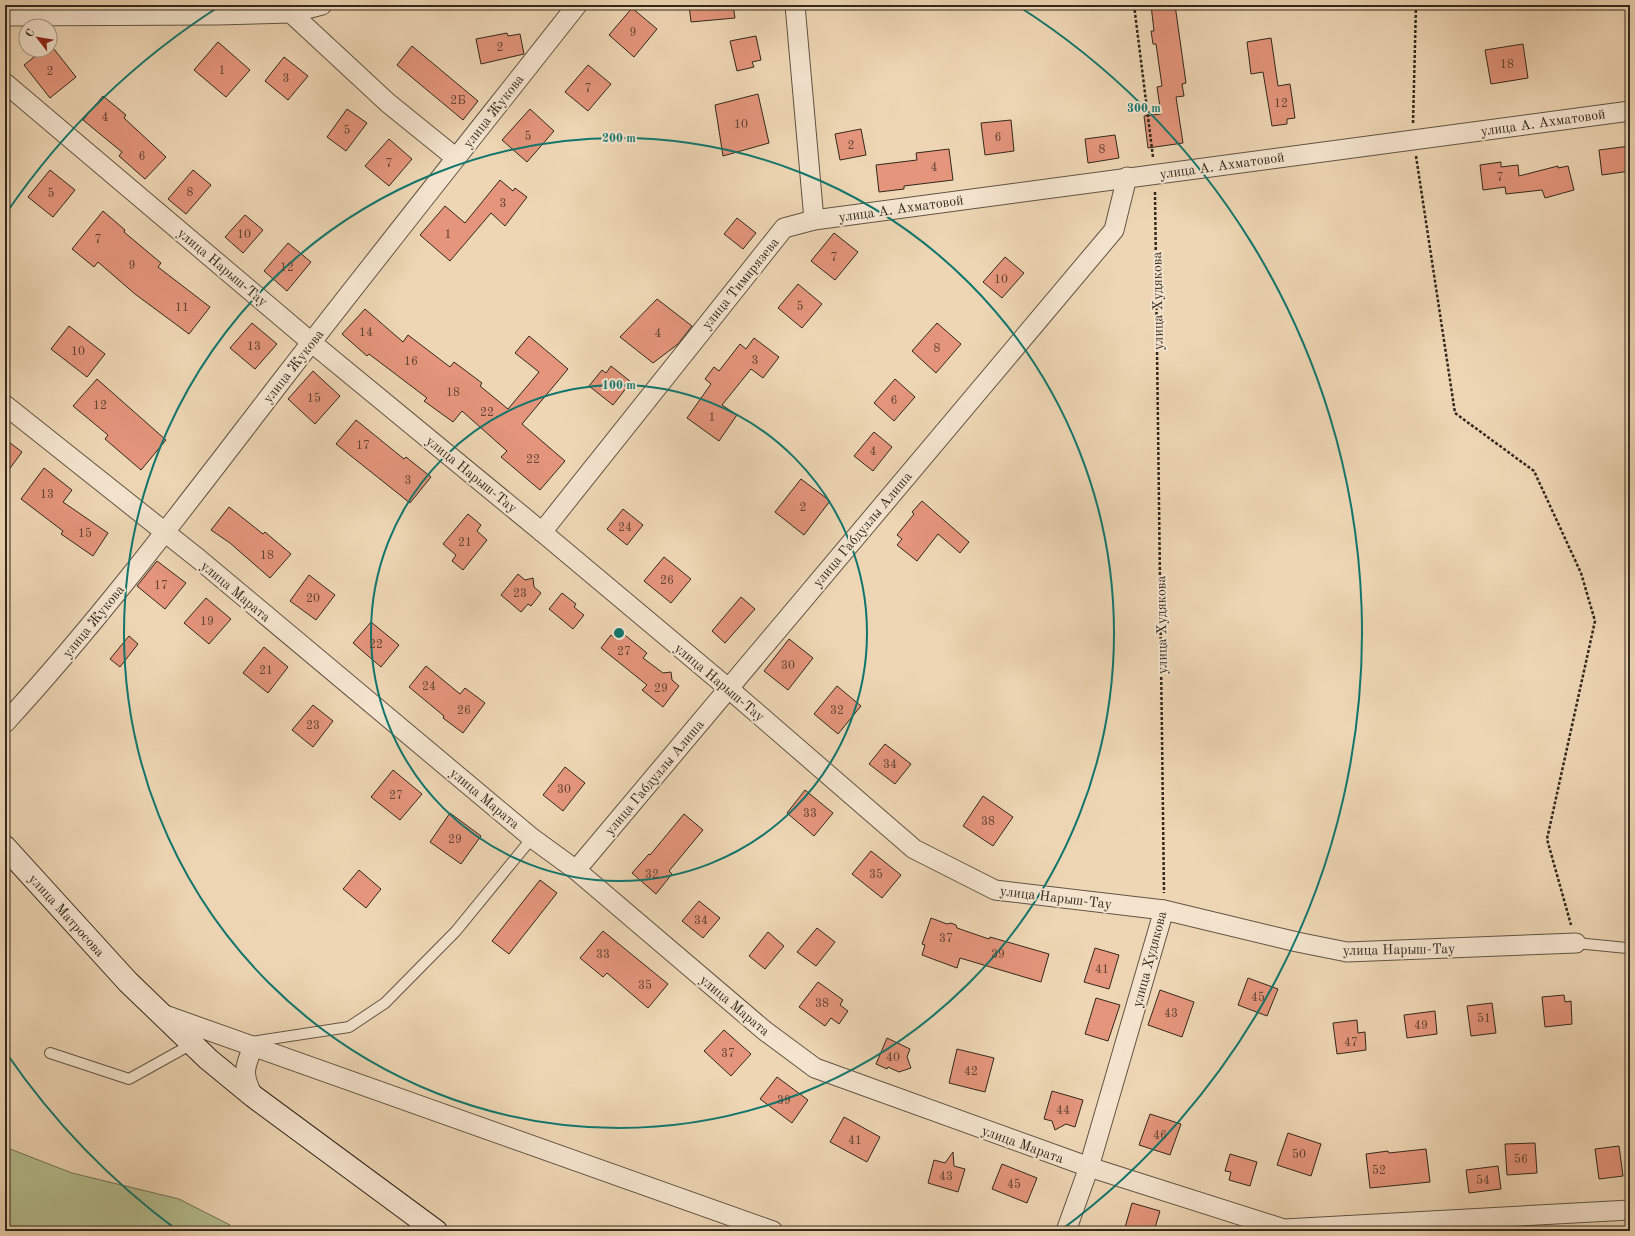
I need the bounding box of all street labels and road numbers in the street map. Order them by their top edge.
street label: улица Жукова [461,72,527,151]
street label: улица А. Ахматовой [1480,107,1606,139]
street label: улица А. Ахматовой [1159,150,1285,182]
street label: улица А. Ахматовой [838,193,964,225]
street label: улица Нарыш-Тау [175,226,271,310]
street label: улица Тимирязева [700,235,782,332]
street label: улица Худякова [1150,251,1166,350]
street label: улица Жукова [261,327,327,406]
street label: улица Нарыш-Тау [423,434,520,516]
street label: улица Габдуллы Алиша [811,469,915,590]
street label: улица Марата [198,559,273,625]
street label: улица Худякова [1154,575,1170,674]
street label: улица Жукова [60,583,127,661]
street label: улица Нарыш-Тау [672,641,768,725]
street label: улица Габдуллы Алиша [603,717,707,838]
street label: улица Марата [447,766,522,832]
street label: улица Матросова [26,872,107,960]
street label: улица Нарыш-Тау [999,884,1113,912]
street label: улица Худякова [1130,910,1170,1009]
street label: улица Нарыш-Тау [1342,942,1456,958]
street label: улица Марата [697,973,772,1039]
street label: улица Марата [980,1124,1066,1166]

